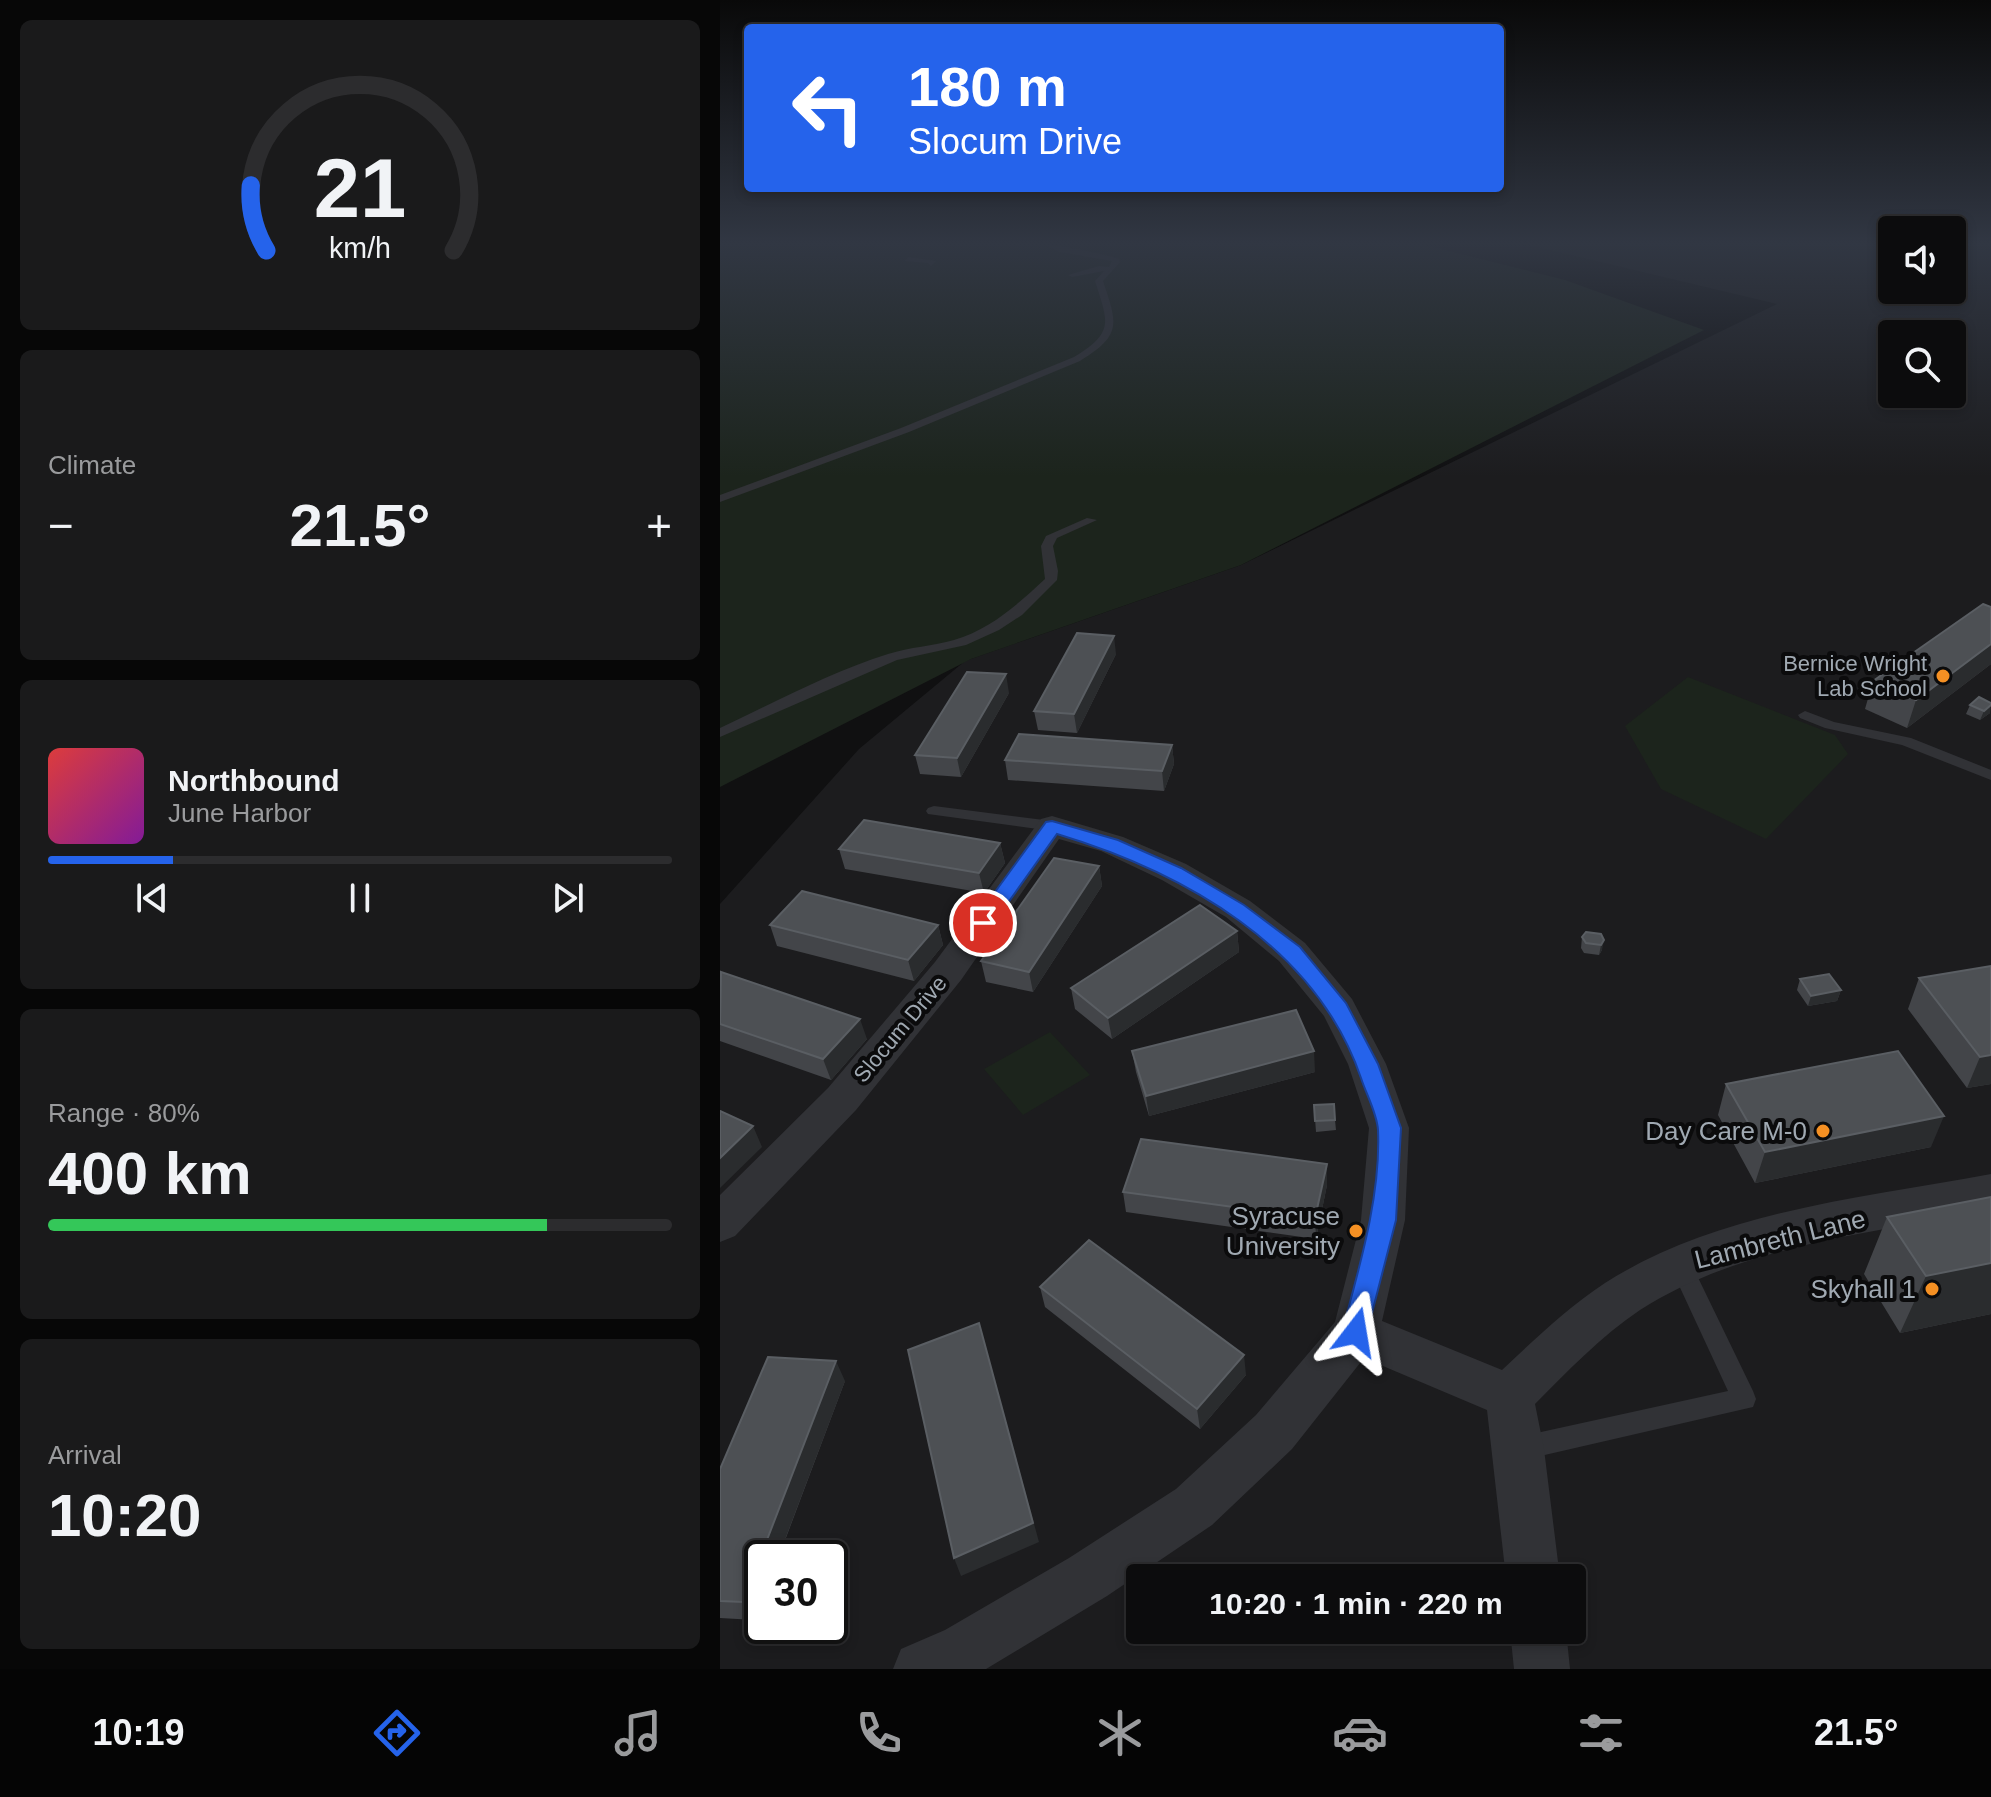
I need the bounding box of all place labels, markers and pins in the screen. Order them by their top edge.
place label: Bernice Wright Lab School [1783,651,1927,701]
marker: Bernice Wright Lab School [1934,667,1952,685]
pin [949,889,1017,957]
place label: Day Care M-0 [1645,1116,1807,1146]
marker: Day Care M-0 [1814,1122,1832,1140]
place label: Syracuse University [1226,1201,1340,1261]
marker: Syracuse University [1347,1222,1365,1240]
place label: Skyhall 1 [1811,1274,1916,1304]
marker: Skyhall 1 [1923,1280,1941,1298]

